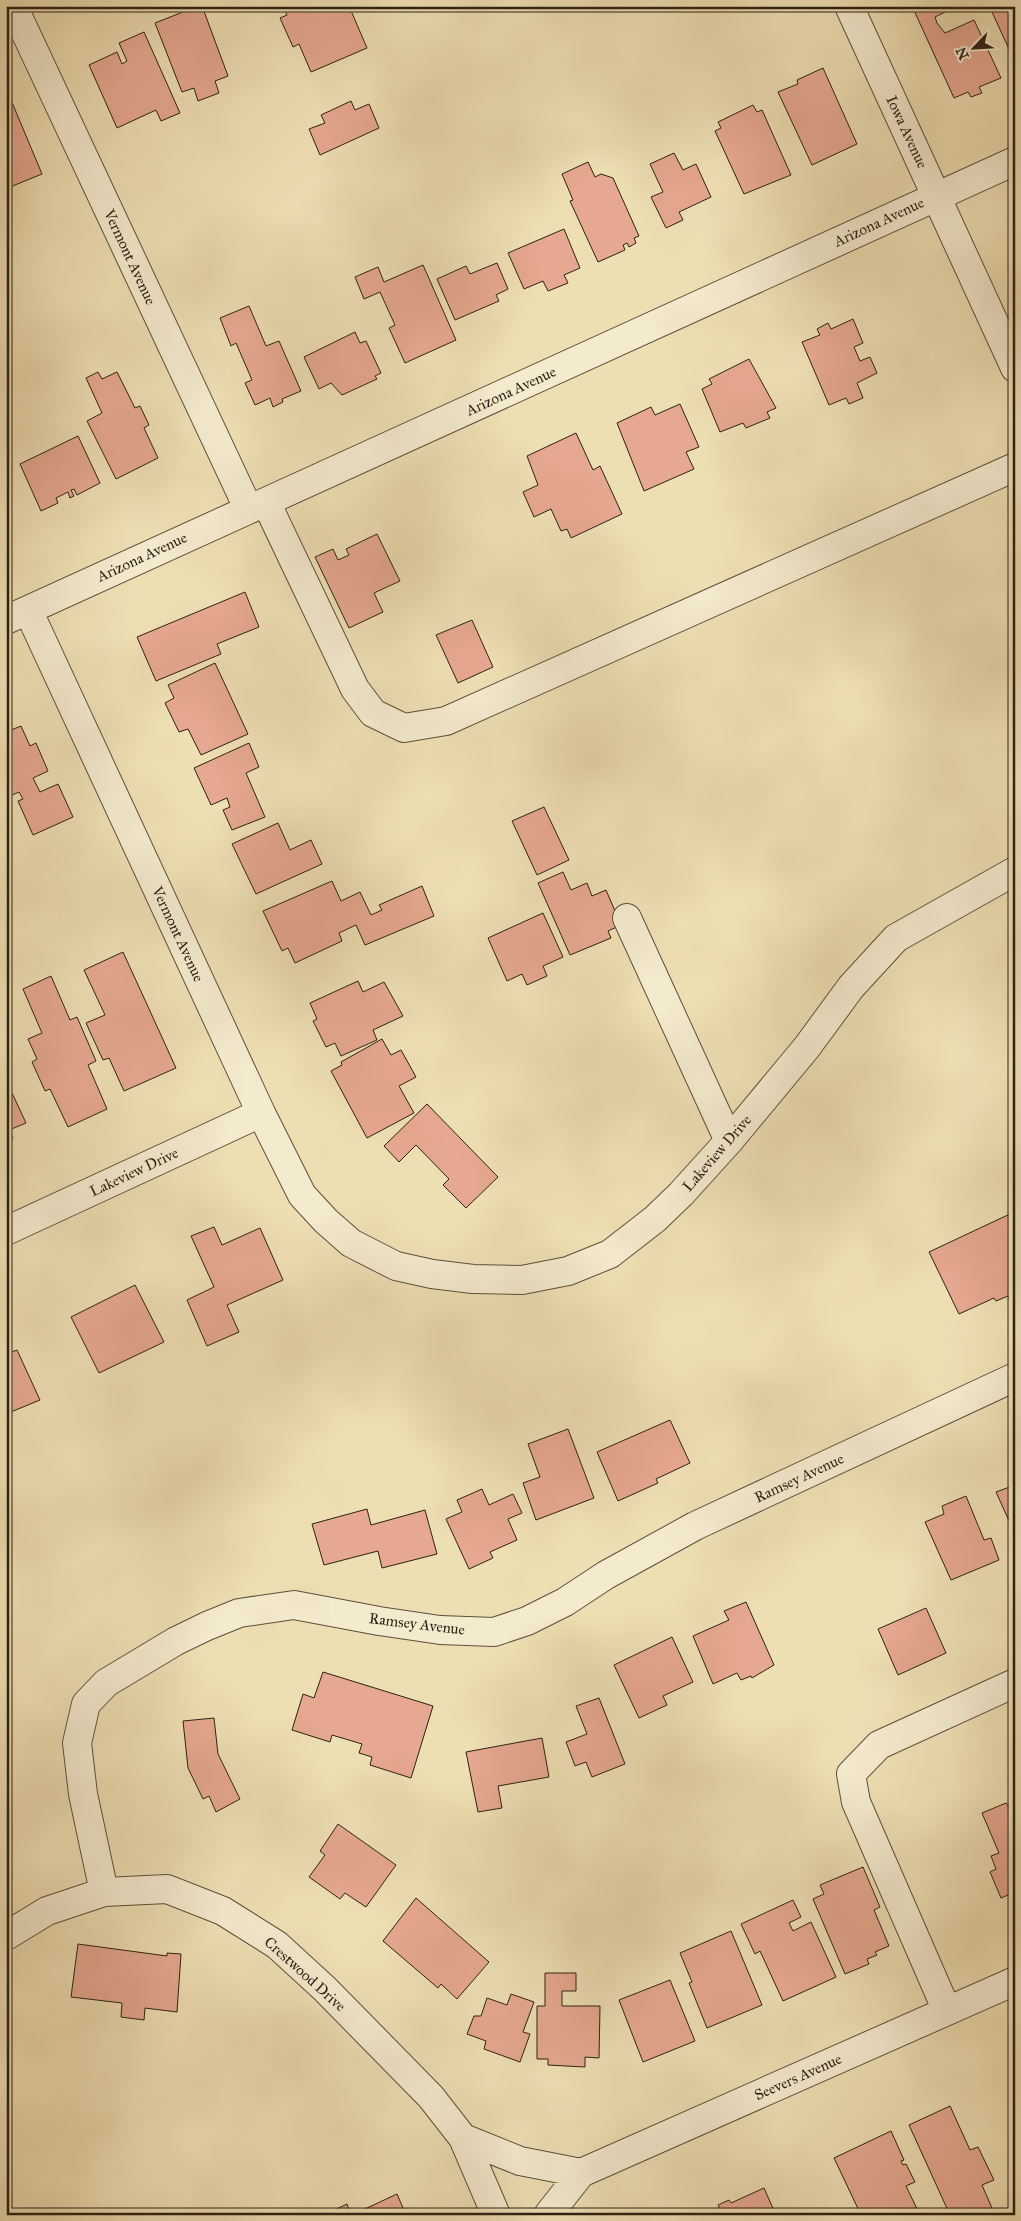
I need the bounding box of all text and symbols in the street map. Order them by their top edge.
north arrow [948,22,998,72]
text: N [952,44,973,62]
street label: Iowa Avenue [882,93,932,171]
street label: Arizona Avenue [830,193,927,251]
street label: Vermont Avenue [100,206,160,308]
street label: Arizona Avenue [462,362,559,420]
street label: Arizona Avenue [93,528,190,586]
street label: Vermont Avenue [148,883,208,985]
street label: Lakeview Drive [679,1111,755,1195]
street label: Lakeview Drive [87,1144,181,1200]
street label: Ramsey Avenue [751,1449,847,1507]
street label: Ramsey Avenue [368,1609,466,1639]
street label: Crestwood Drive [261,1933,349,2015]
street label: Seevers Avenue [752,2050,844,2104]

